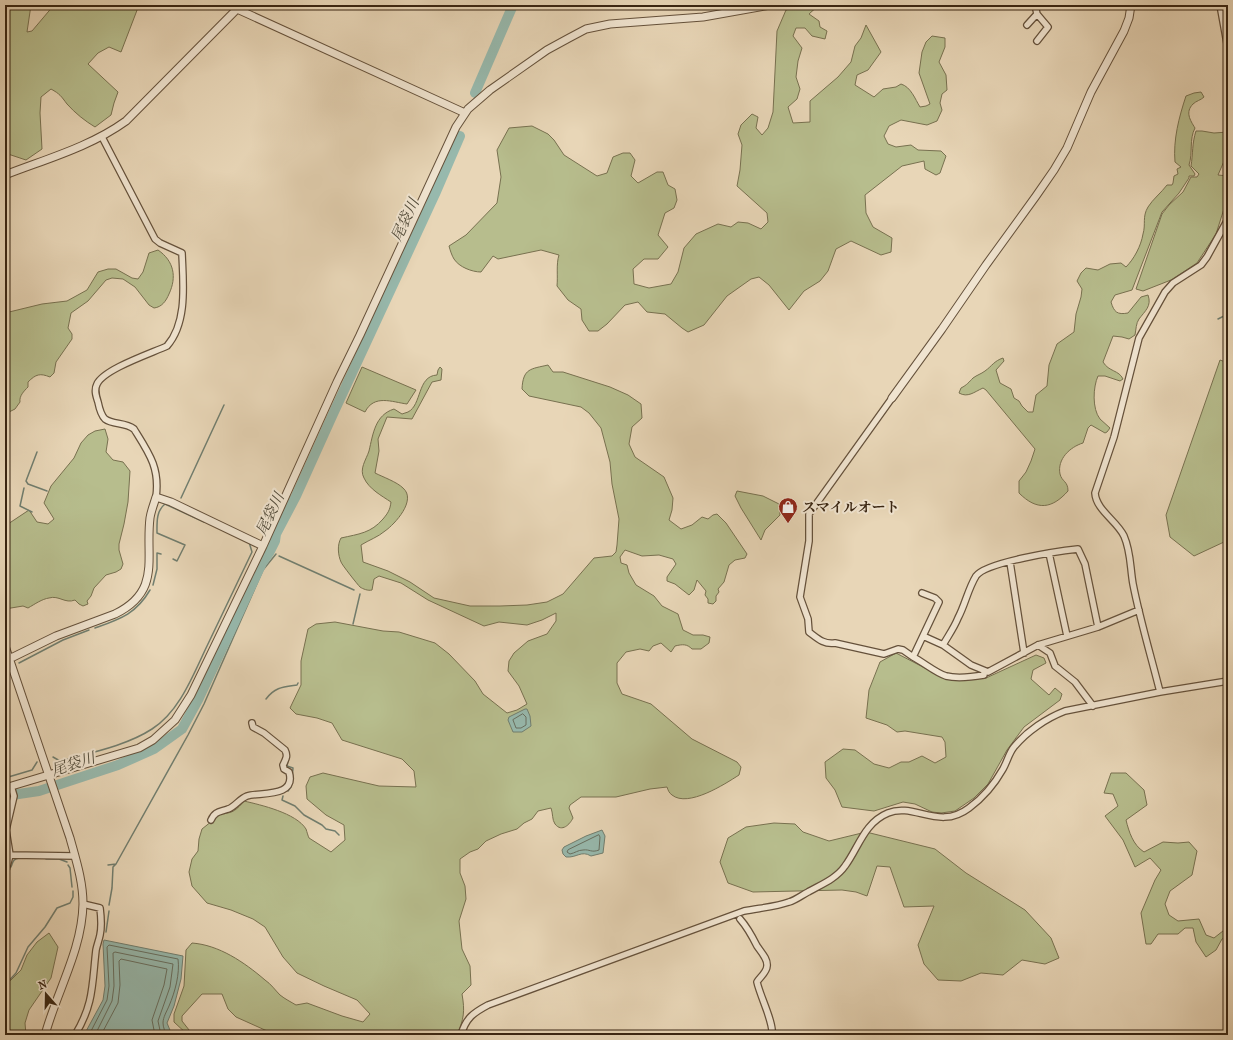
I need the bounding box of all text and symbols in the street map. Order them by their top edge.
water label: 尾袋川 [387,194,424,244]
water label: 尾袋川 [252,488,289,538]
shop icon: スマイルオート [777,496,799,524]
place label: スマイルオート [802,499,899,516]
water label: 尾袋川 [49,748,99,780]
north arrow [26,974,66,1014]
text: N [37,977,50,993]

